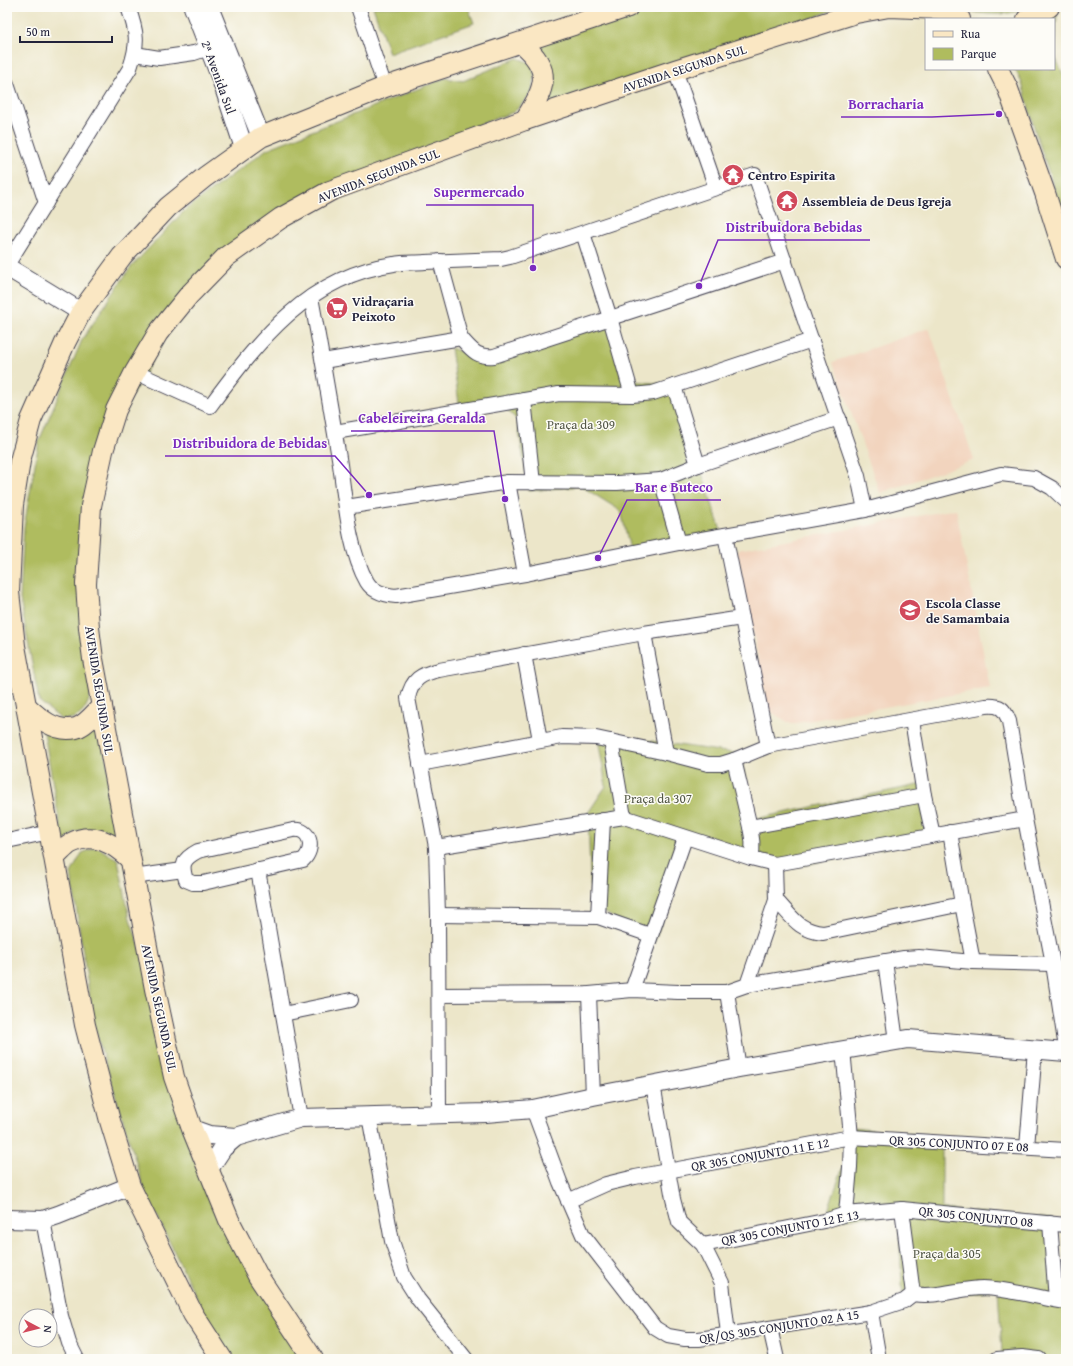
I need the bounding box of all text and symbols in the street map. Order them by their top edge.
scale bar [20,18,112,44]
legend [925,18,1055,70]
text: 50 m [26,23,50,40]
text: Rua [961,25,980,42]
street label: 2ᵃ Avenida Sul [196,38,241,117]
street label: AVENIDA SEGUNDA SUL [619,39,749,98]
text: Parque [961,45,997,62]
callout: Borracharia [841,91,932,117]
text: Borracharia [848,94,925,114]
street label: AVENIDA SEGUNDA SUL [314,143,443,208]
temple icon: Centro Espirita [720,162,746,188]
place label: Centro Espirita [748,166,836,185]
callout: Supermercado [426,179,533,205]
text: Supermercado [434,182,525,202]
temple icon: Assembleia de Deus Igreja [774,188,800,214]
place label: Assembleia de Deus Igreja [802,192,952,211]
callout: Distribuidora Bebidas [718,214,870,240]
text: Distribuidora Bebidas [726,217,862,237]
place label: Vidraçaria Peixoto [352,292,414,326]
supermarket icon: Vidraçaria Peixoto [324,295,350,321]
callout: Cabeleireira Geralda [351,405,494,431]
text: Cabeleireira Geralda [358,408,487,428]
park label: Praça da 309 [547,415,615,434]
callout: Distribuidora de Bebidas [165,430,335,456]
text: Distribuidora de Bebidas [173,433,327,453]
callout: Bar e Buteco [627,474,721,500]
text: Bar e Buteco [635,477,714,497]
place label: Escola Classe de Samambaia [926,594,1010,628]
school or university icon: Escola Classe de Samambaia [897,597,923,623]
street label: AVENIDA SEGUNDA SUL [80,624,119,756]
park label: Praça da 307 [624,789,692,808]
street label: AVENIDA SEGUNDA SUL [137,943,182,1074]
street label: QR 305 CONJUNTO 07 E 08 [889,1130,1029,1157]
street label: QR 305 CONJUNTO 11 E 12 [690,1133,831,1176]
street label: QR 305 CONJUNTO 08 [918,1201,1034,1232]
street label: QR 305 CONJUNTO 12 E 13 [720,1205,861,1250]
park label: Praça da 305 [913,1244,981,1263]
street label: QR/QS 305 CONJUNTO 02 A 15 [698,1304,860,1349]
north arrow [18,1308,58,1348]
text: N [39,1325,56,1334]

